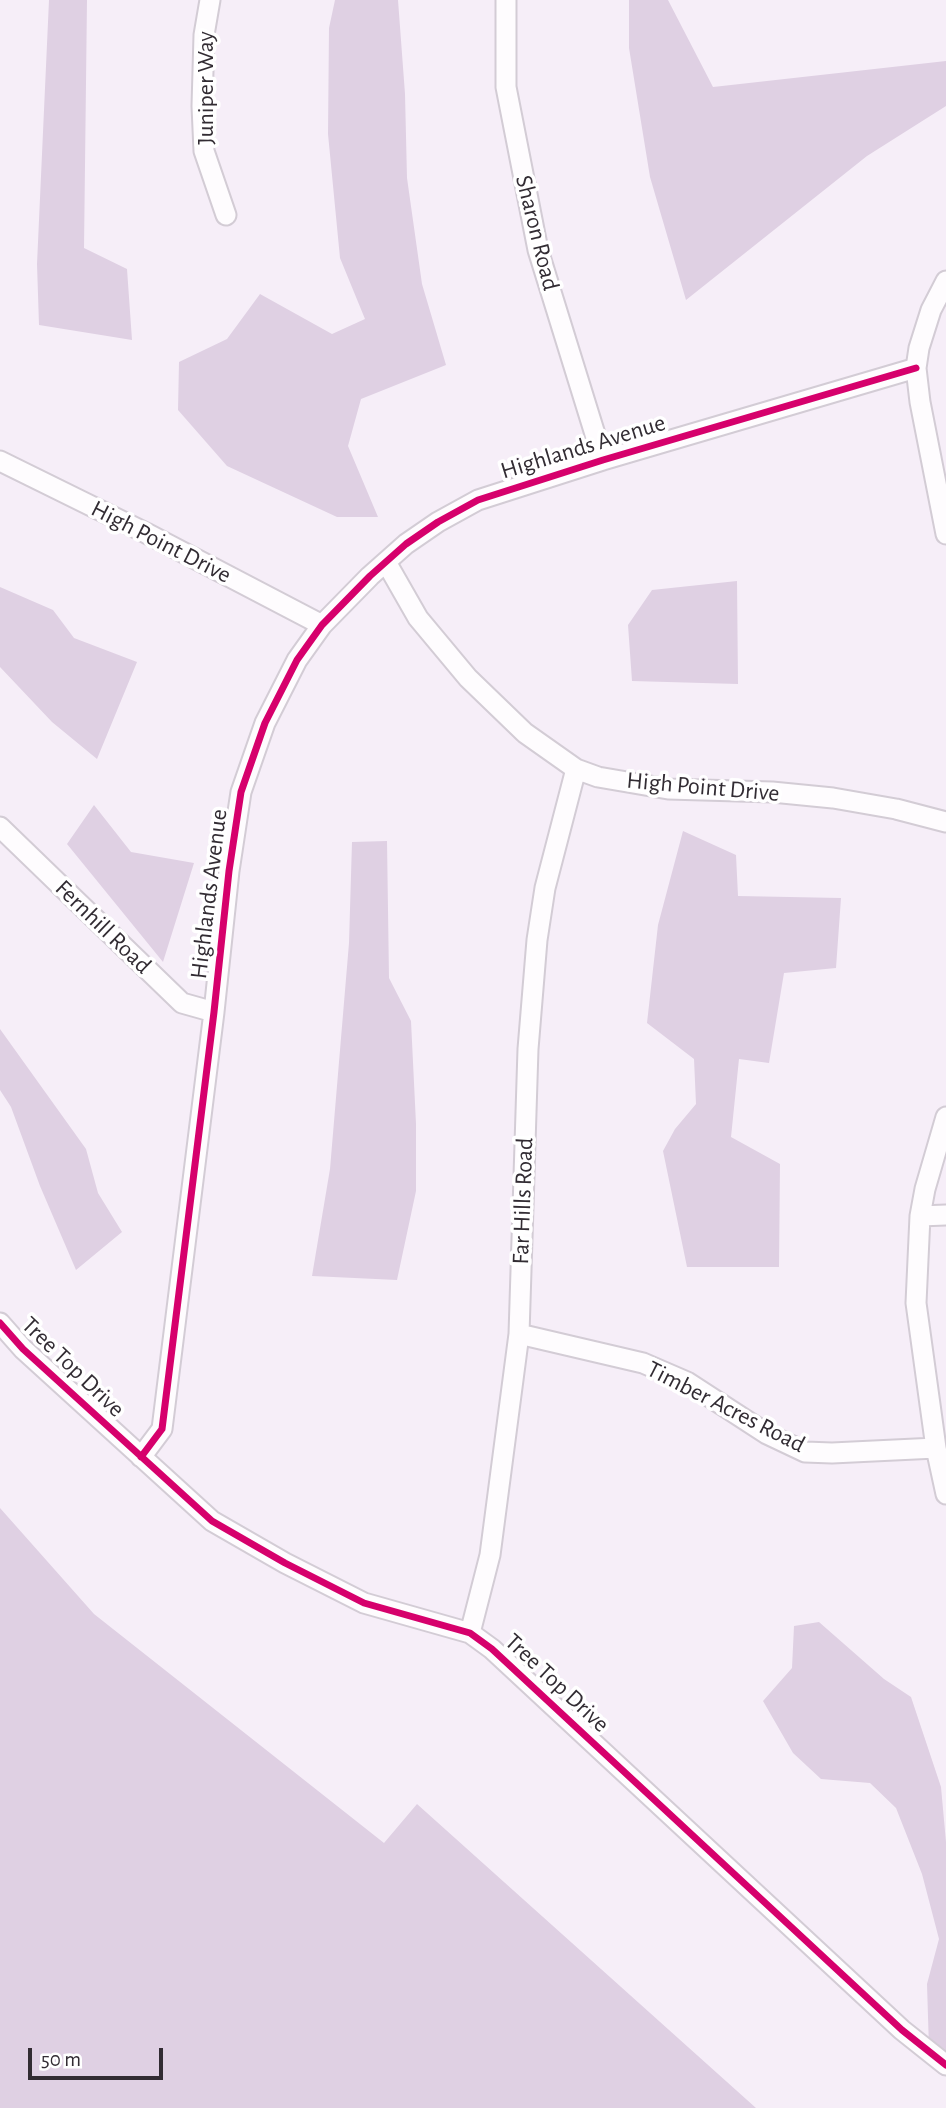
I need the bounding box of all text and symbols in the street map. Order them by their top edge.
street label: Juniper Way [192,31,220,145]
street label: Sharon Road [509,172,565,294]
street label: Highlands Avenue [497,408,669,486]
street label: High Point Drive [86,494,236,590]
street label: High Point Drive [625,766,781,808]
street label: Highlands Avenue [184,807,234,981]
street label: Fernhill Road [49,874,157,980]
street label: Far Hills Road [506,1137,540,1265]
street label: Tree Top Drive [15,1311,131,1423]
street label: Timber Acres Road [642,1355,810,1459]
street label: Tree Top Drive [499,1627,615,1739]
scale bar [32,2035,166,2078]
text: 50 m [41,2049,81,2070]

